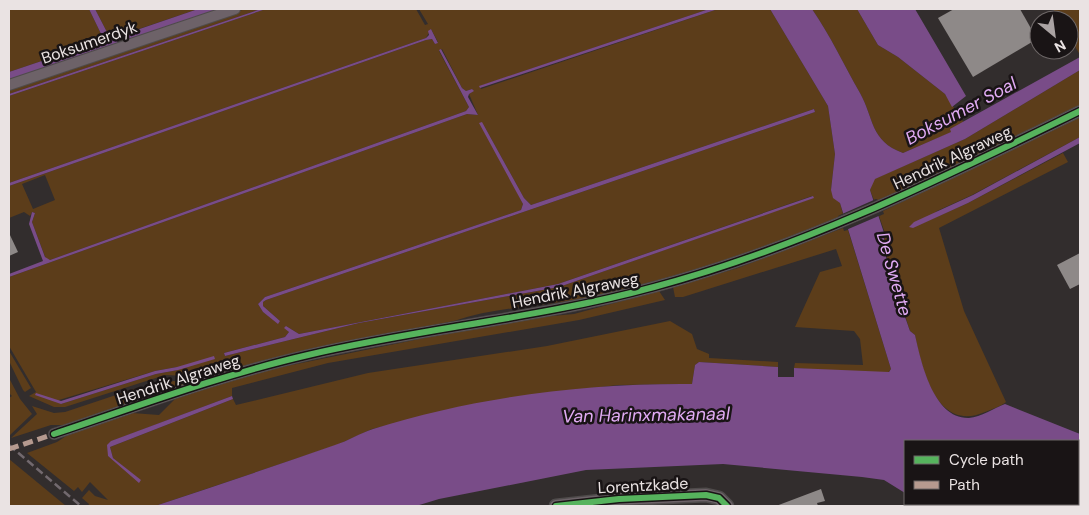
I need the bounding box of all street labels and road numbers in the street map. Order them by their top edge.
street label: Boksumerdyk [39,16,140,69]
street label: Hendrik Algraweg [889,121,1015,194]
street label: Hendrik Algraweg [510,268,640,313]
street label: Hendrik Algraweg [114,350,243,409]
street label: Lorentzkade [597,473,689,498]

